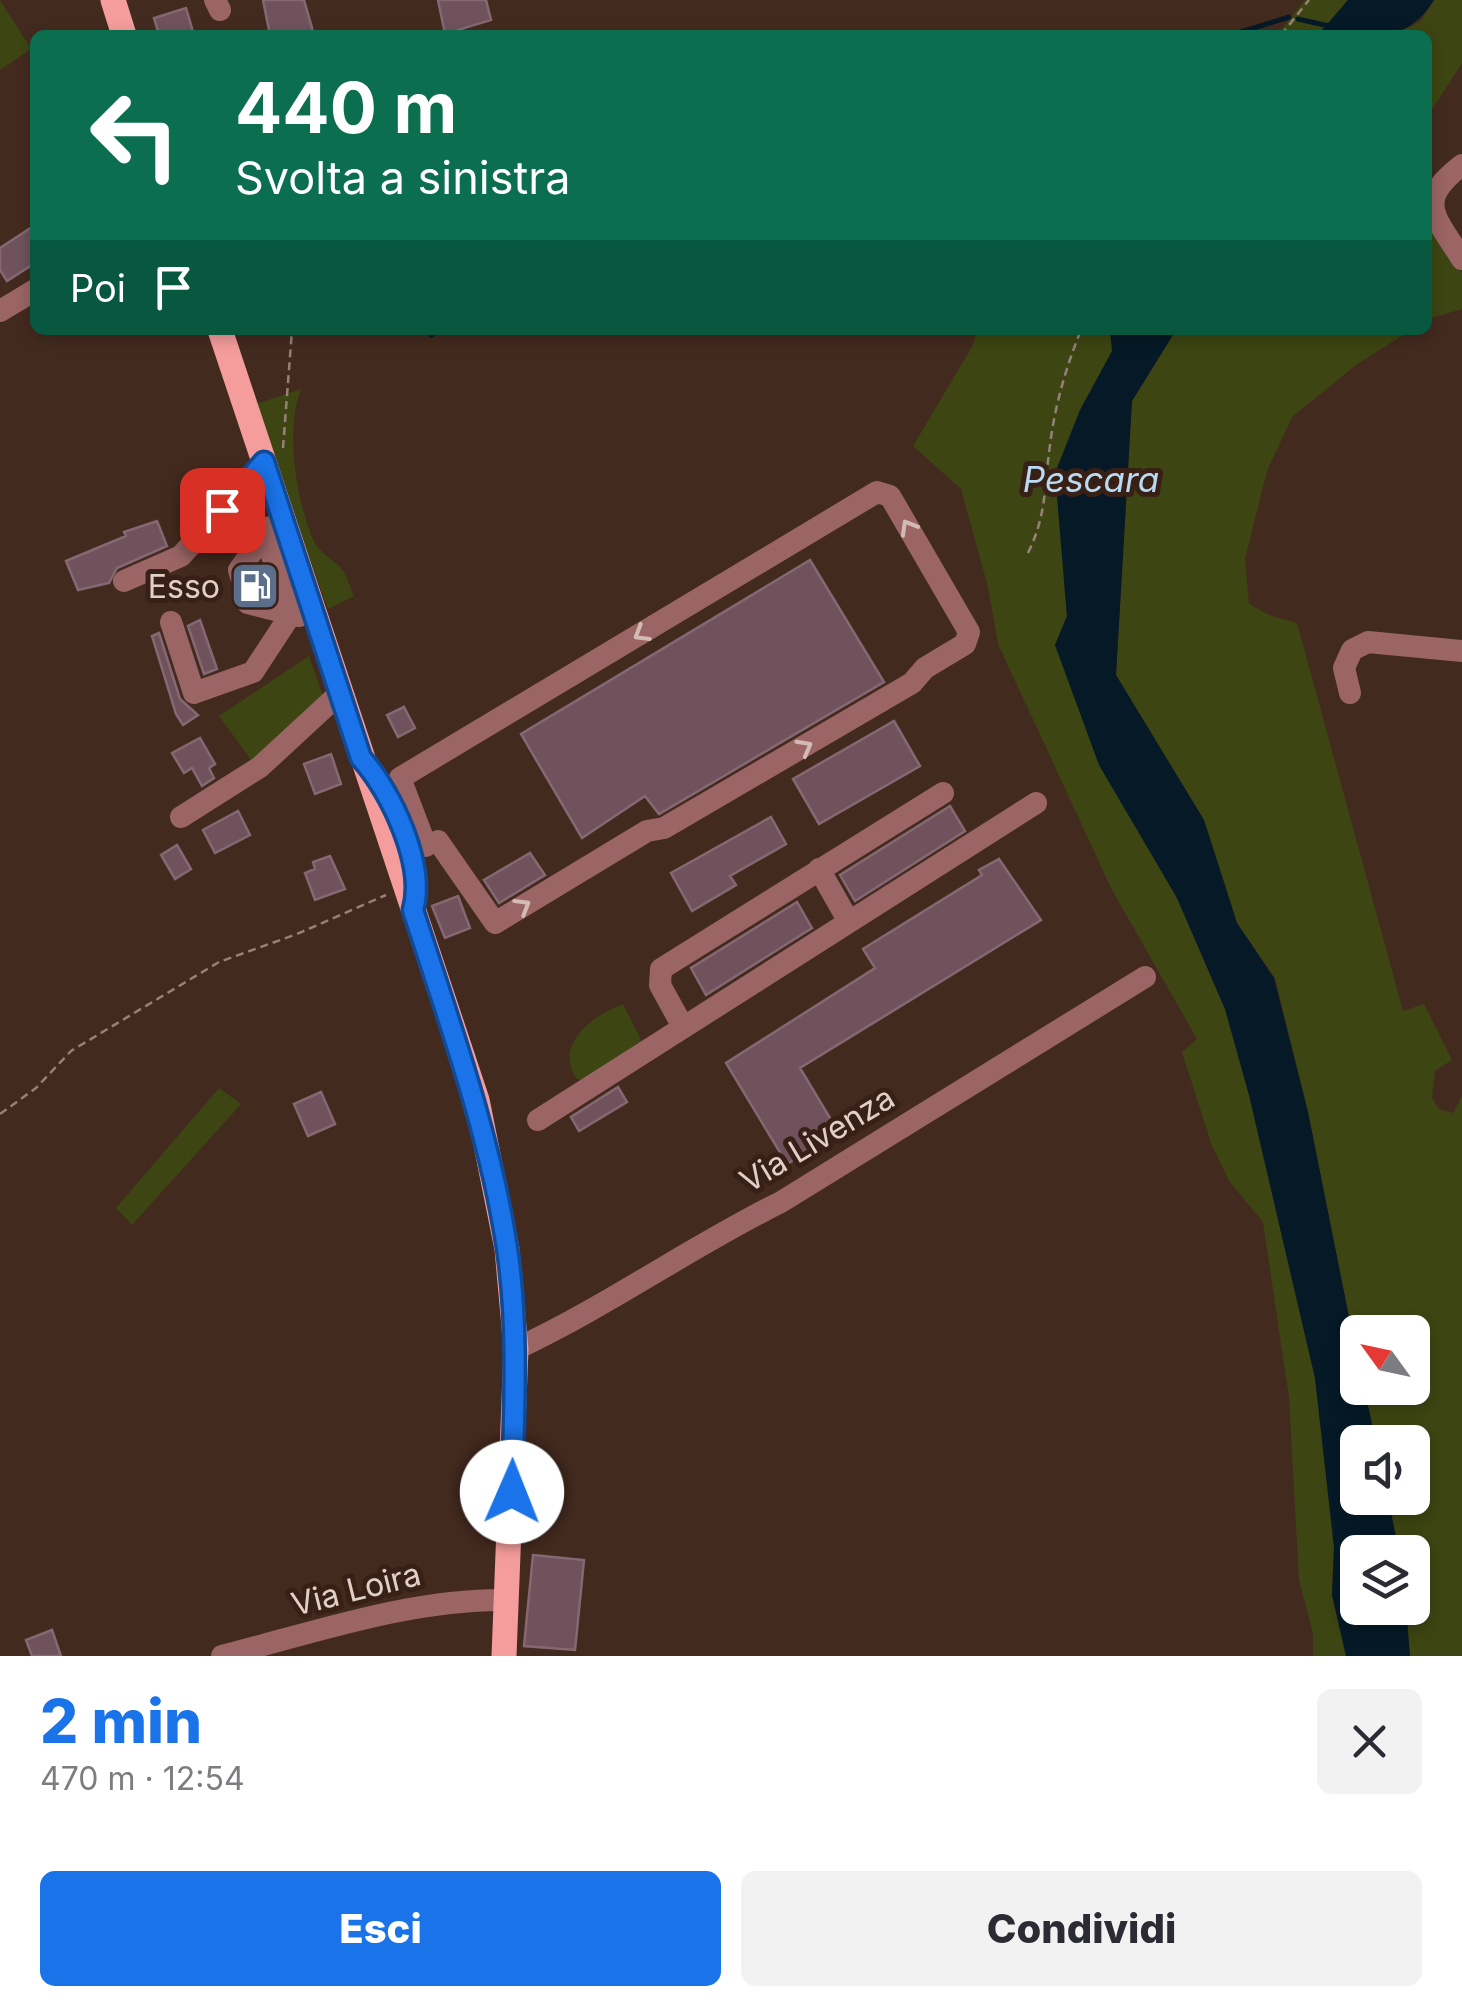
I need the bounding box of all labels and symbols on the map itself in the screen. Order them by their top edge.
water label: Pescara [1023,458,1159,500]
pin [180,468,265,553]
one-way arrow [901,520,920,538]
fuel station icon: Esso [229,560,281,612]
place label: Esso [148,567,220,606]
one-way arrow [634,622,652,641]
one-way arrow [794,739,812,759]
one-way arrow [512,899,530,919]
street label: Via Livenza [733,1078,901,1200]
north arrow [1340,1315,1430,1405]
position arrow [460,1440,564,1544]
street label: Via Loira [287,1554,425,1624]

